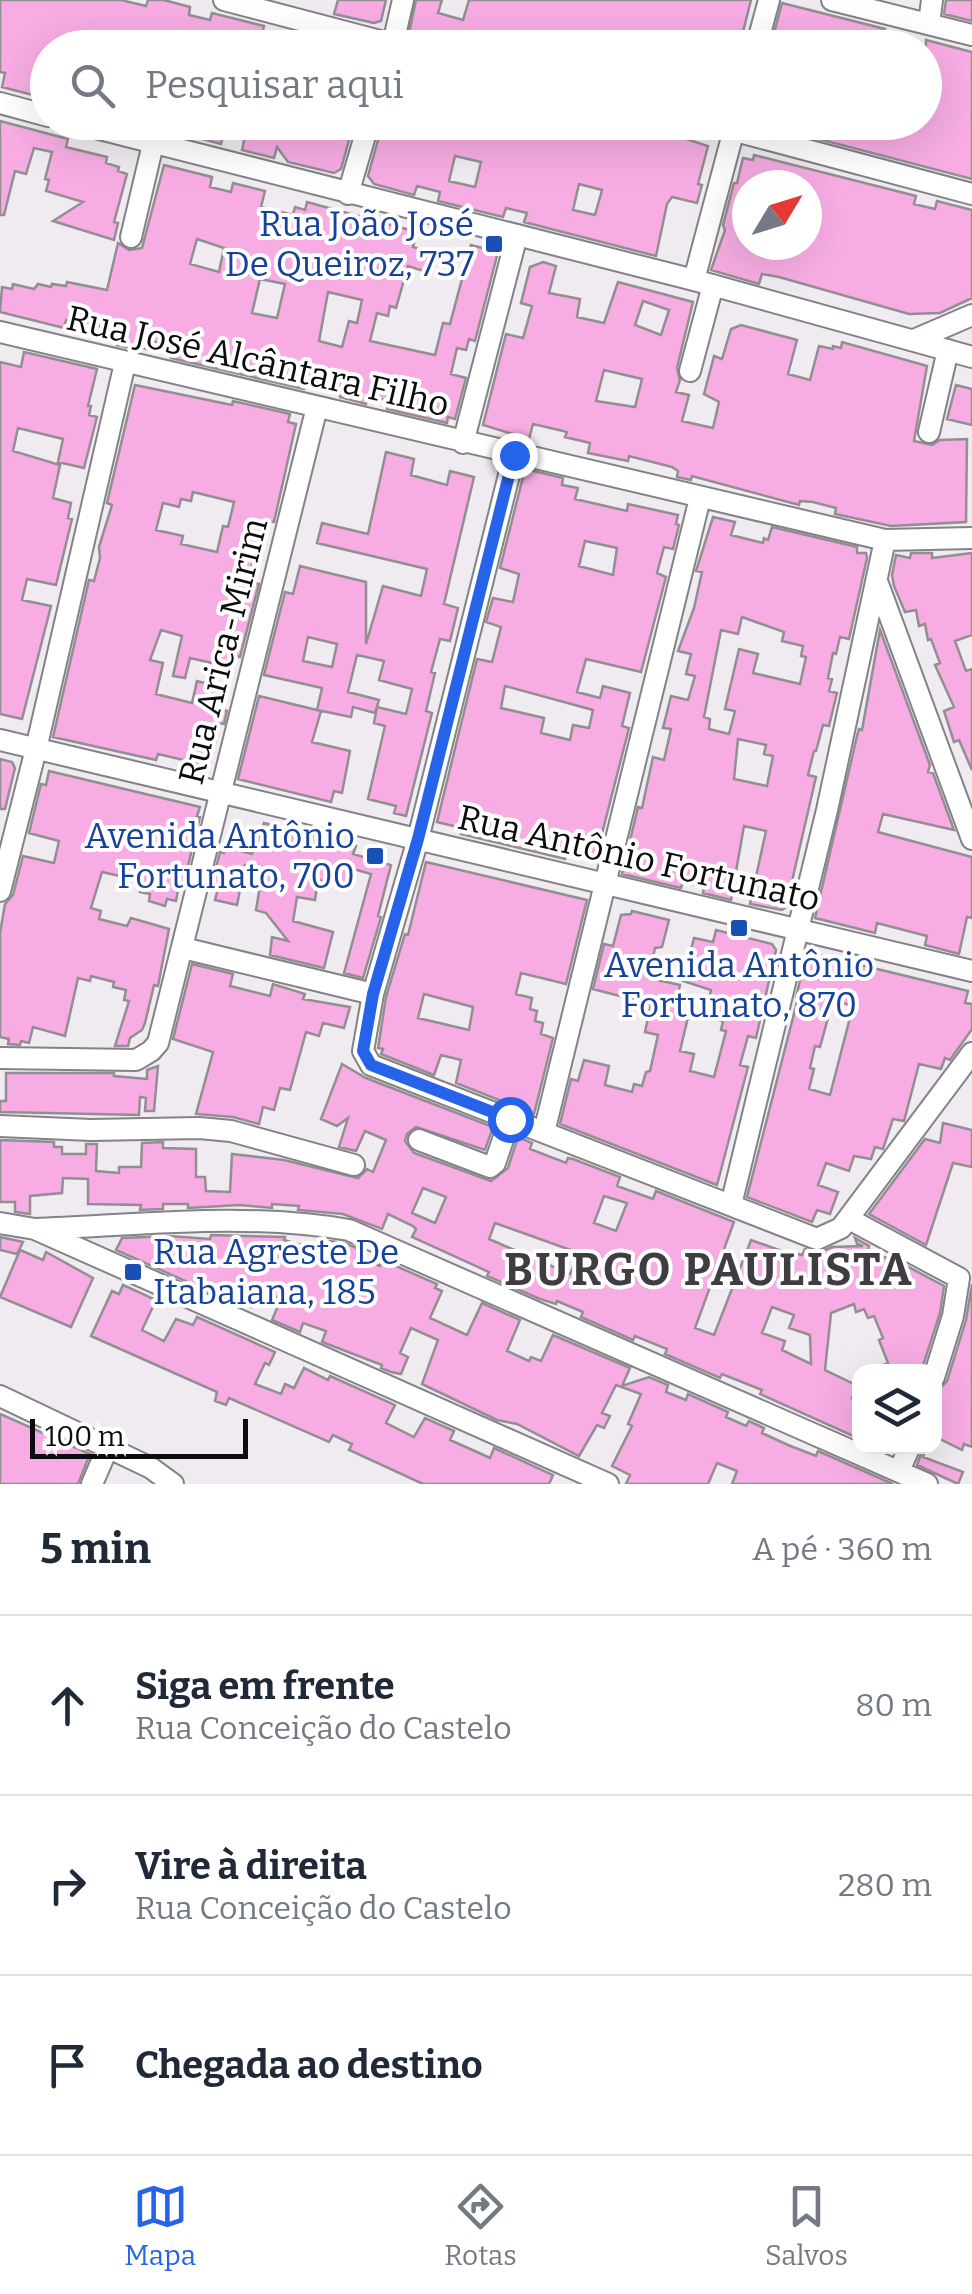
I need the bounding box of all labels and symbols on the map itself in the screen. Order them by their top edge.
north arrow [732,170,822,260]
place label: Rua João José De Queiroz, 737 [225,203,474,285]
marker: Rua João José De Queiroz, 737 [483,233,505,255]
street label: Rua José Alcântara Filho [63,297,453,425]
route end [492,433,538,479]
street label: Rua Arica-Mirim [170,514,276,788]
street label: Rua Antônio Fortunato [454,796,824,920]
place label: Avenida Antônio Fortunato, 700 [85,815,355,897]
marker: Avenida Antônio Fortunato, 700 [364,845,386,867]
marker: Avenida Antônio Fortunato, 870 [728,917,750,939]
place label: Avenida Antônio Fortunato, 870 [604,944,874,1026]
route start [488,1097,534,1143]
place label: Rua Agreste De Itabaiana, 185 [153,1231,399,1313]
district label: BURGO PAULISTA [504,1243,914,1297]
marker: Rua Agreste De Itabaiana, 185 [122,1261,144,1283]
scale bar [30,1414,248,1458]

